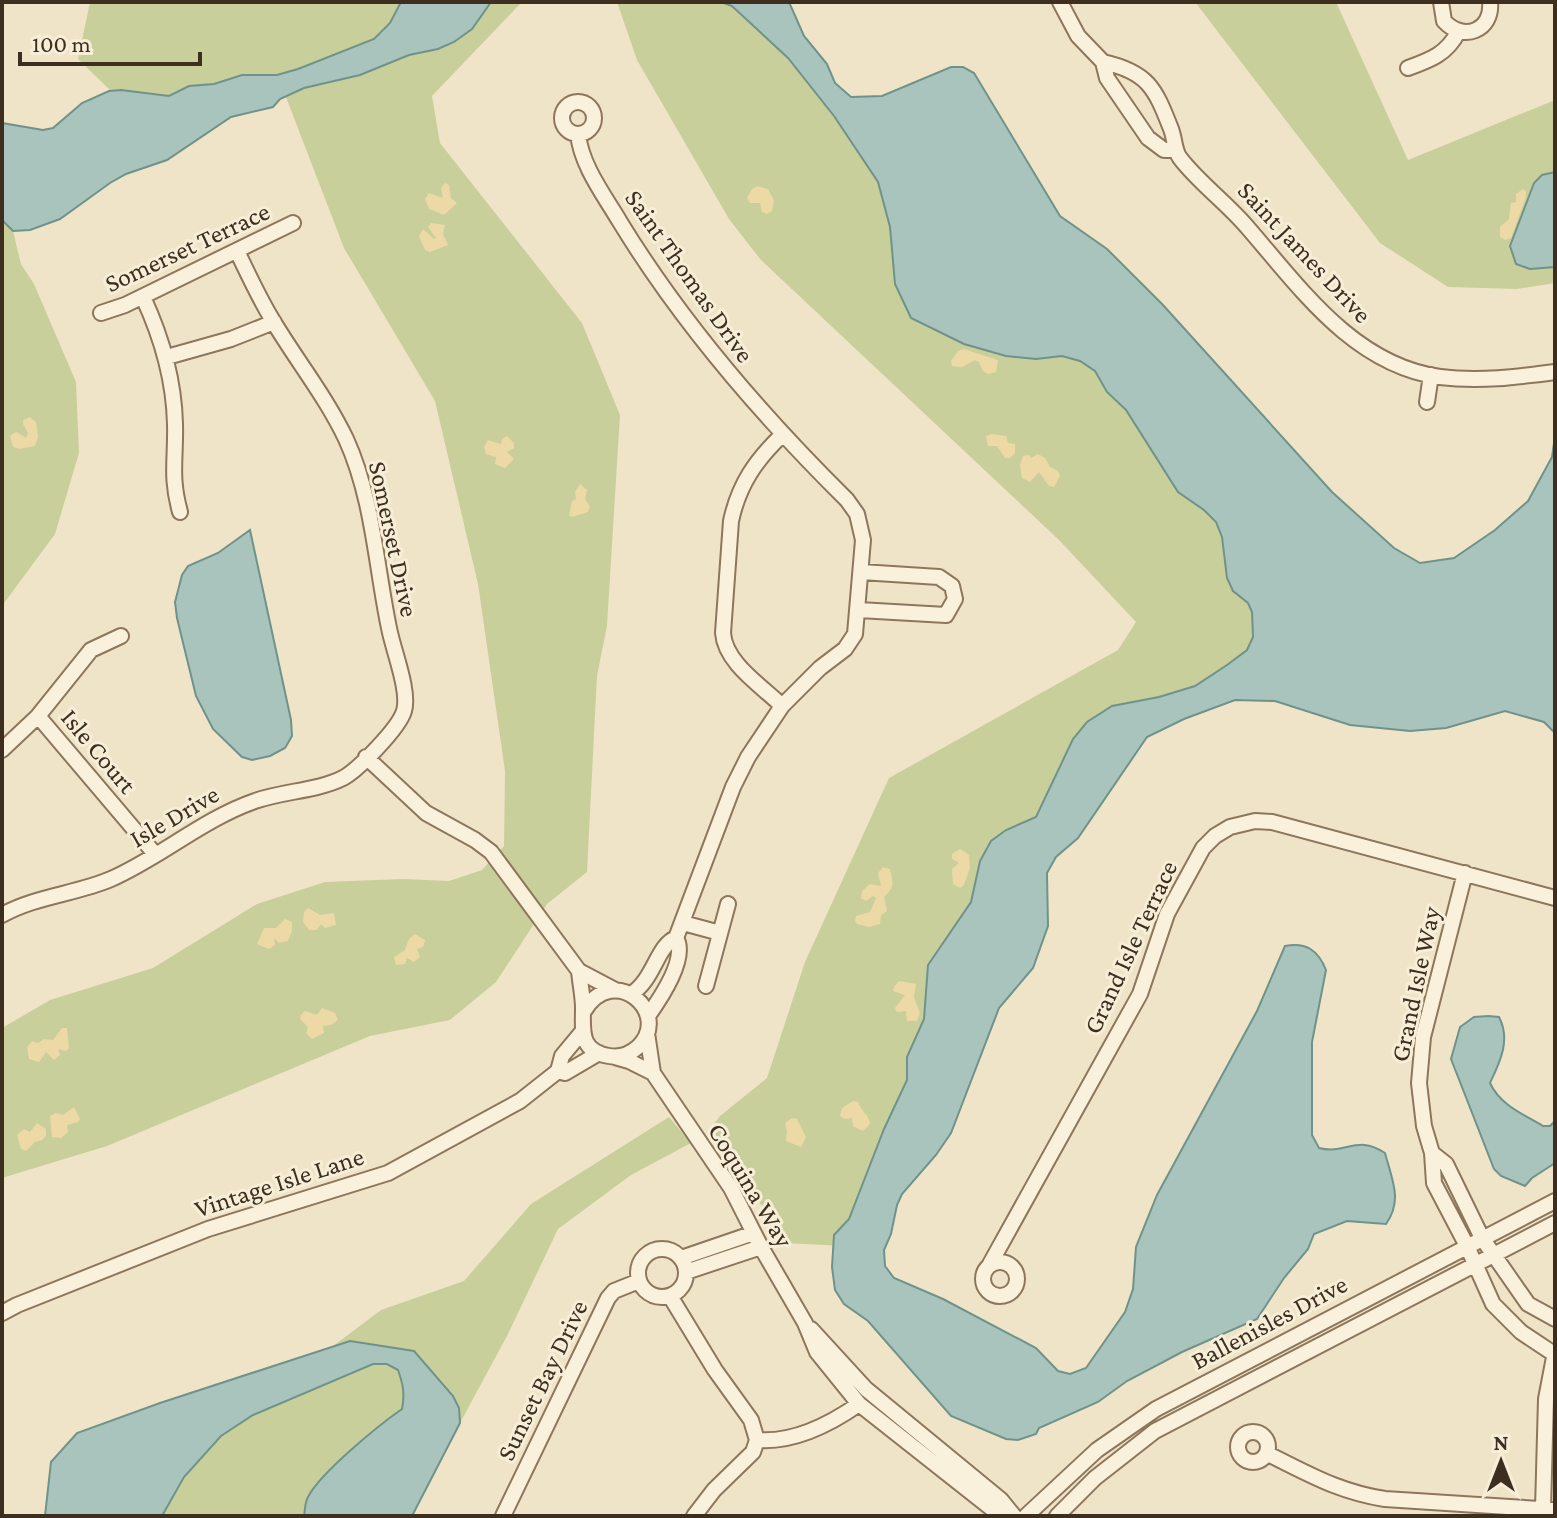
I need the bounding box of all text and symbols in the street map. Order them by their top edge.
scale bar [20,16,200,66]
text: 100 m [32,30,91,57]
street label: Saint James Drive [1232,176,1377,329]
street label: Saint Thomas Drive [619,184,760,368]
street label: Somerset Terrace [100,197,274,298]
street label: Somerset Drive [363,459,424,619]
street label: Isle Court [55,703,142,800]
street label: Isle Drive [125,779,224,853]
street label: Grand Isle Terrace [1078,856,1183,1038]
street label: Grand Isle Way [1385,903,1446,1064]
street label: Coquina Way [702,1118,799,1253]
street label: Vintage Isle Lane [191,1141,367,1223]
street label: Ballenisles Drive [1186,1269,1352,1376]
street label: Sunset Bay Drive [491,1295,594,1465]
north arrow [1461,1422,1541,1502]
text: N [1494,1430,1509,1455]

